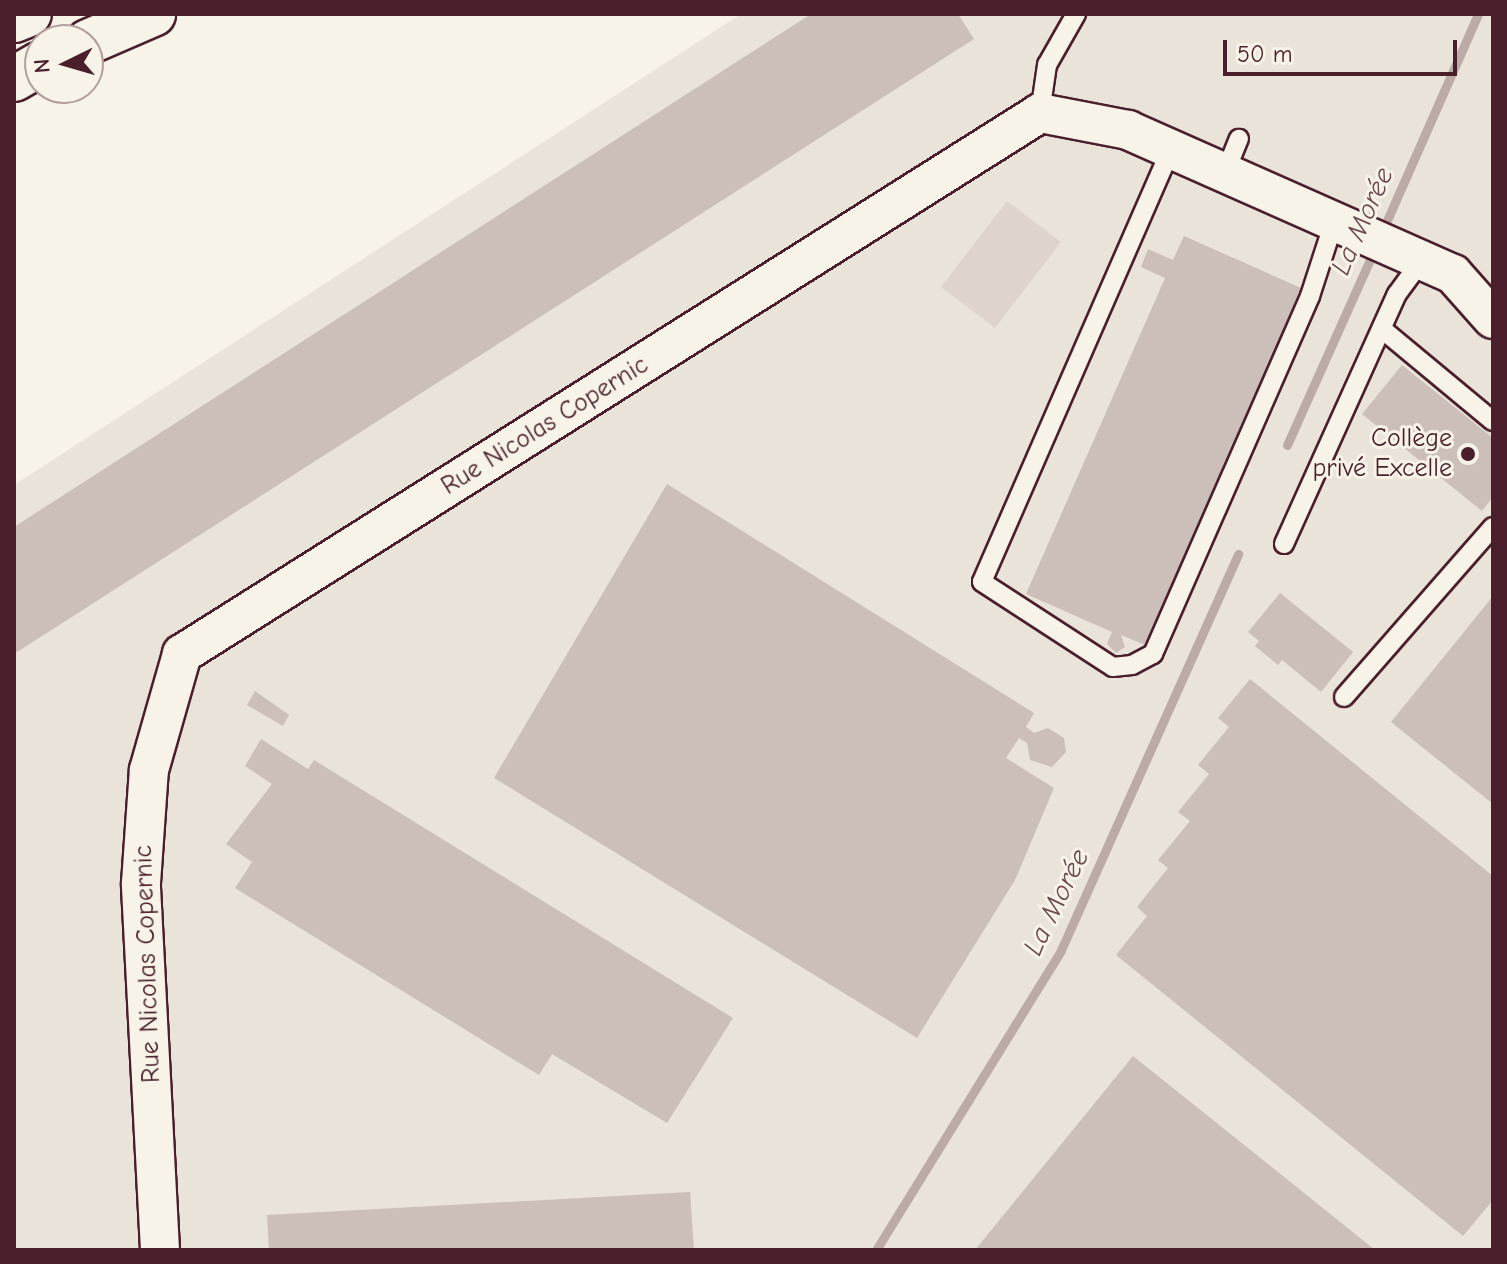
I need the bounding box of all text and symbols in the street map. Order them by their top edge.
north arrow [24,24,104,104]
scale bar [1227,24,1461,74]
text: 50 m [1237,40,1293,68]
text: N [29,58,56,74]
water label: La Morée [1323,162,1401,280]
street label: Rue Nicolas Copernic [436,350,654,502]
place label: Collège privé Excelle [1313,423,1452,484]
marker: Collège privé Excelle [1459,445,1477,463]
water label: La Morée [1016,843,1096,961]
street label: Rue Nicolas Copernic [128,844,168,1084]

